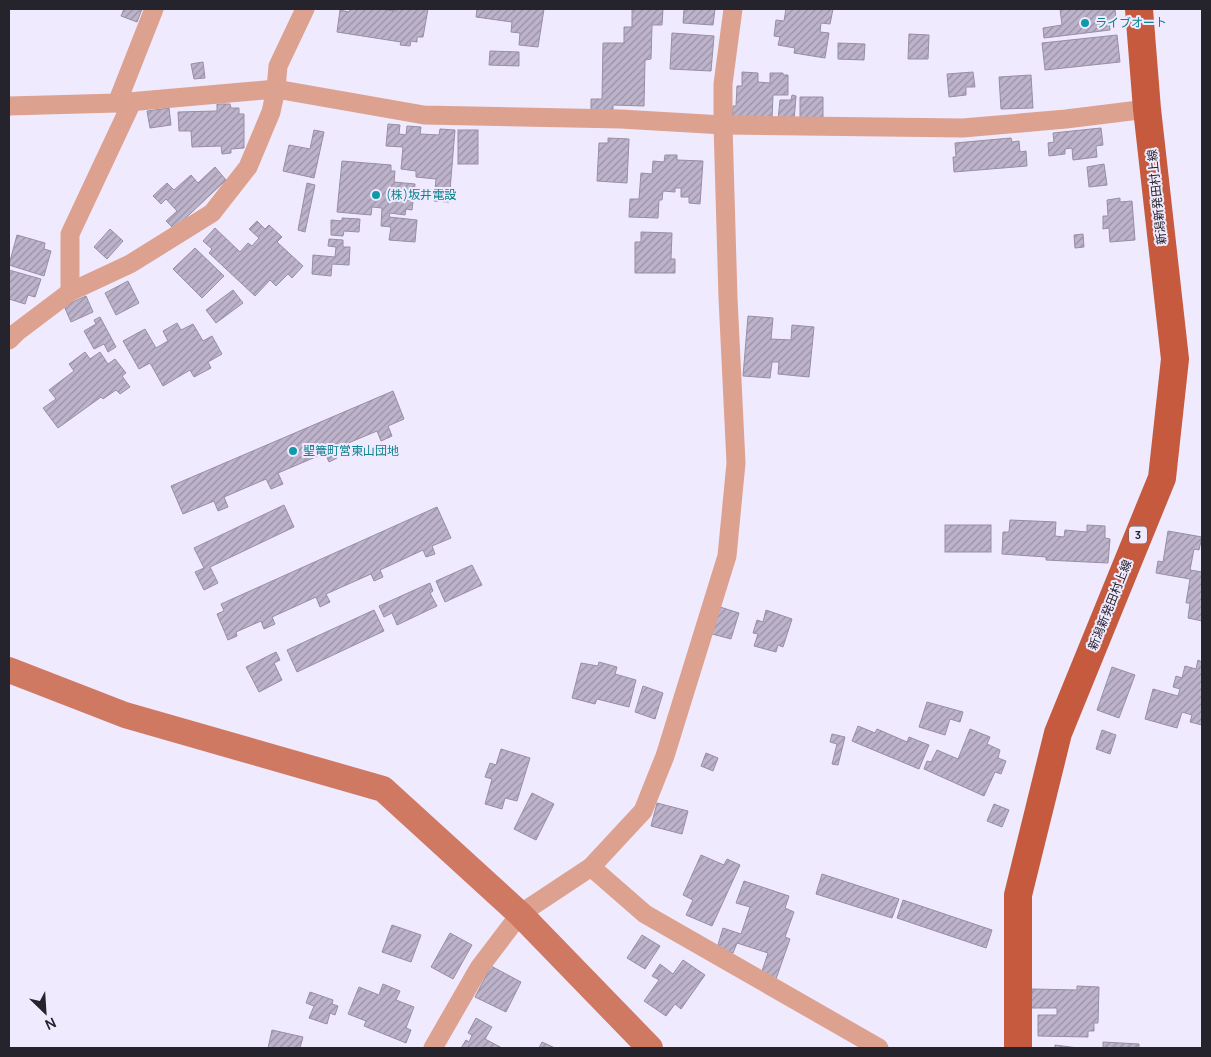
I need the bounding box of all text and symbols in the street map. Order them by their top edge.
place label: ライブオート [1095,14,1167,31]
marker: ライブオート [1079,17,1091,29]
street label: 新潟新発田村上線 [1143,148,1170,246]
place label: (株)坂井電設 [386,186,456,203]
marker: (株)坂井電設 [370,189,382,201]
place label: 聖篭町営東山団地 [303,442,399,459]
marker: 聖篭町営東山団地 [287,445,299,457]
road number: 3 [1129,526,1147,544]
street label: 新潟新発田村上線 [1084,557,1135,653]
north arrow [20,987,70,1037]
text: N [42,1013,59,1035]

